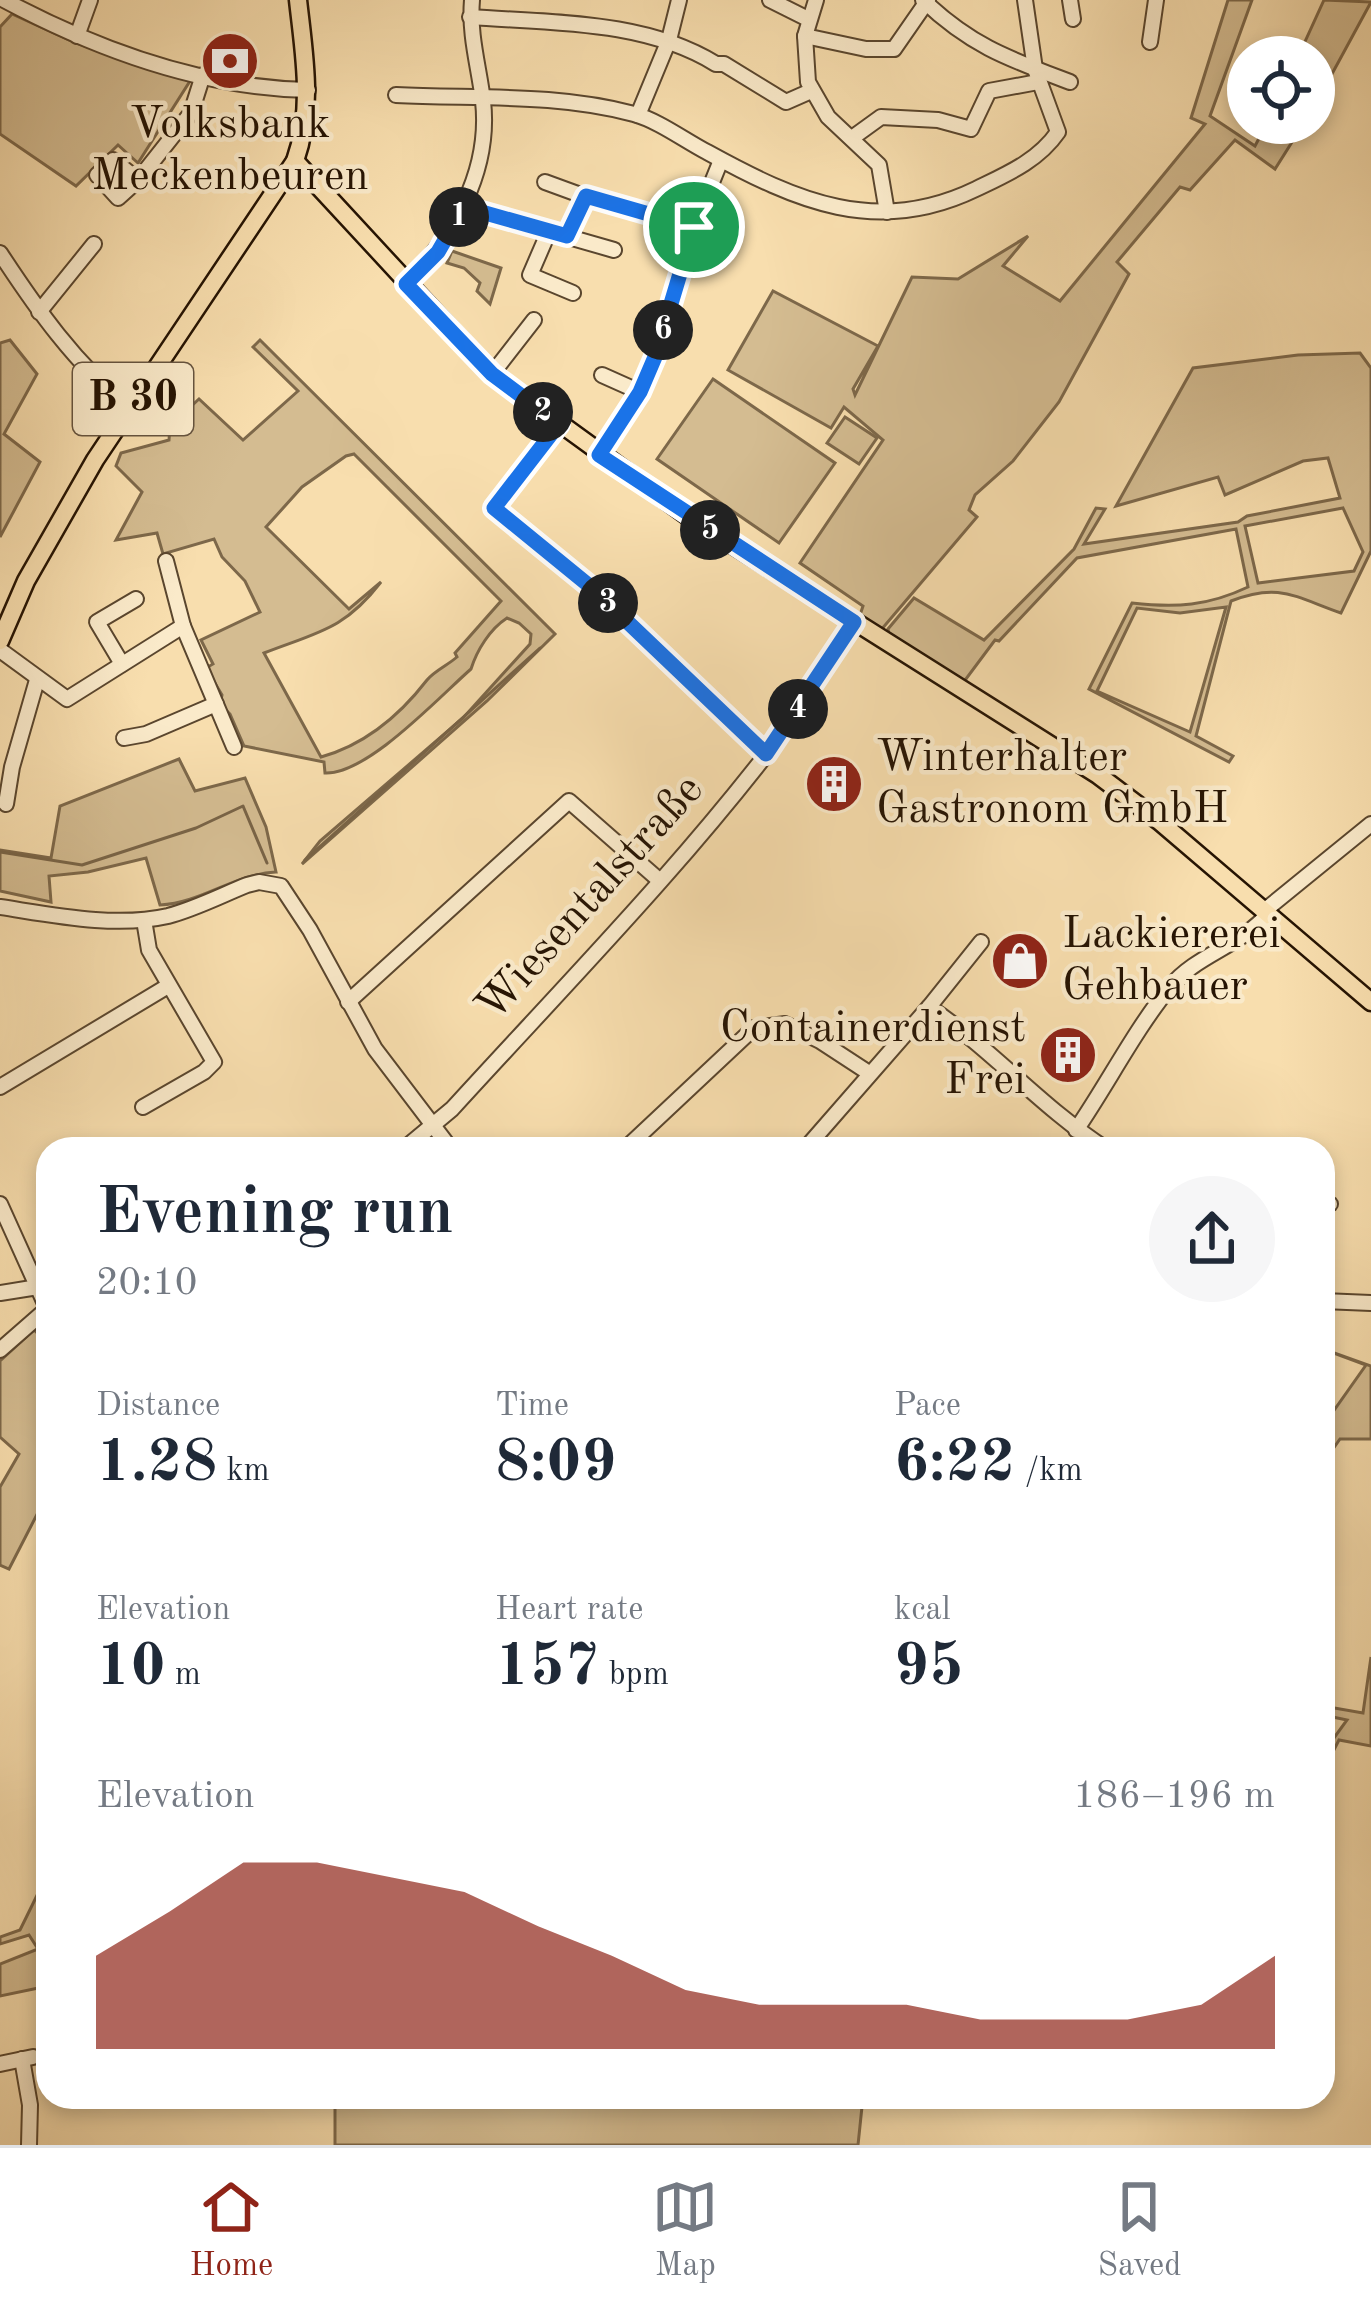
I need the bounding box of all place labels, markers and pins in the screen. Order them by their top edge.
bank icon: Volksbank Meckenbeuren [199,30,261,92]
place label: Volksbank Meckenbeuren [91,103,369,200]
pin [643,176,745,278]
pin: 1 [429,187,489,247]
pin: 6 [633,300,693,360]
pin: 2 [513,382,573,442]
pin: 5 [680,500,740,560]
pin: 3 [578,573,638,633]
pin: 4 [768,679,828,739]
place label: Winterhalter Gastronom GmbH [876,736,1228,833]
building icon: Winterhalter Gastronom GmbH [803,753,865,815]
place label: Lackiererei Gehbauer [1062,913,1281,1010]
shop icon: Lackiererei Gehbauer [989,930,1051,992]
place label: Containerdienst Frei [720,1007,1026,1104]
building icon: Containerdienst Frei [1037,1024,1099,1086]

